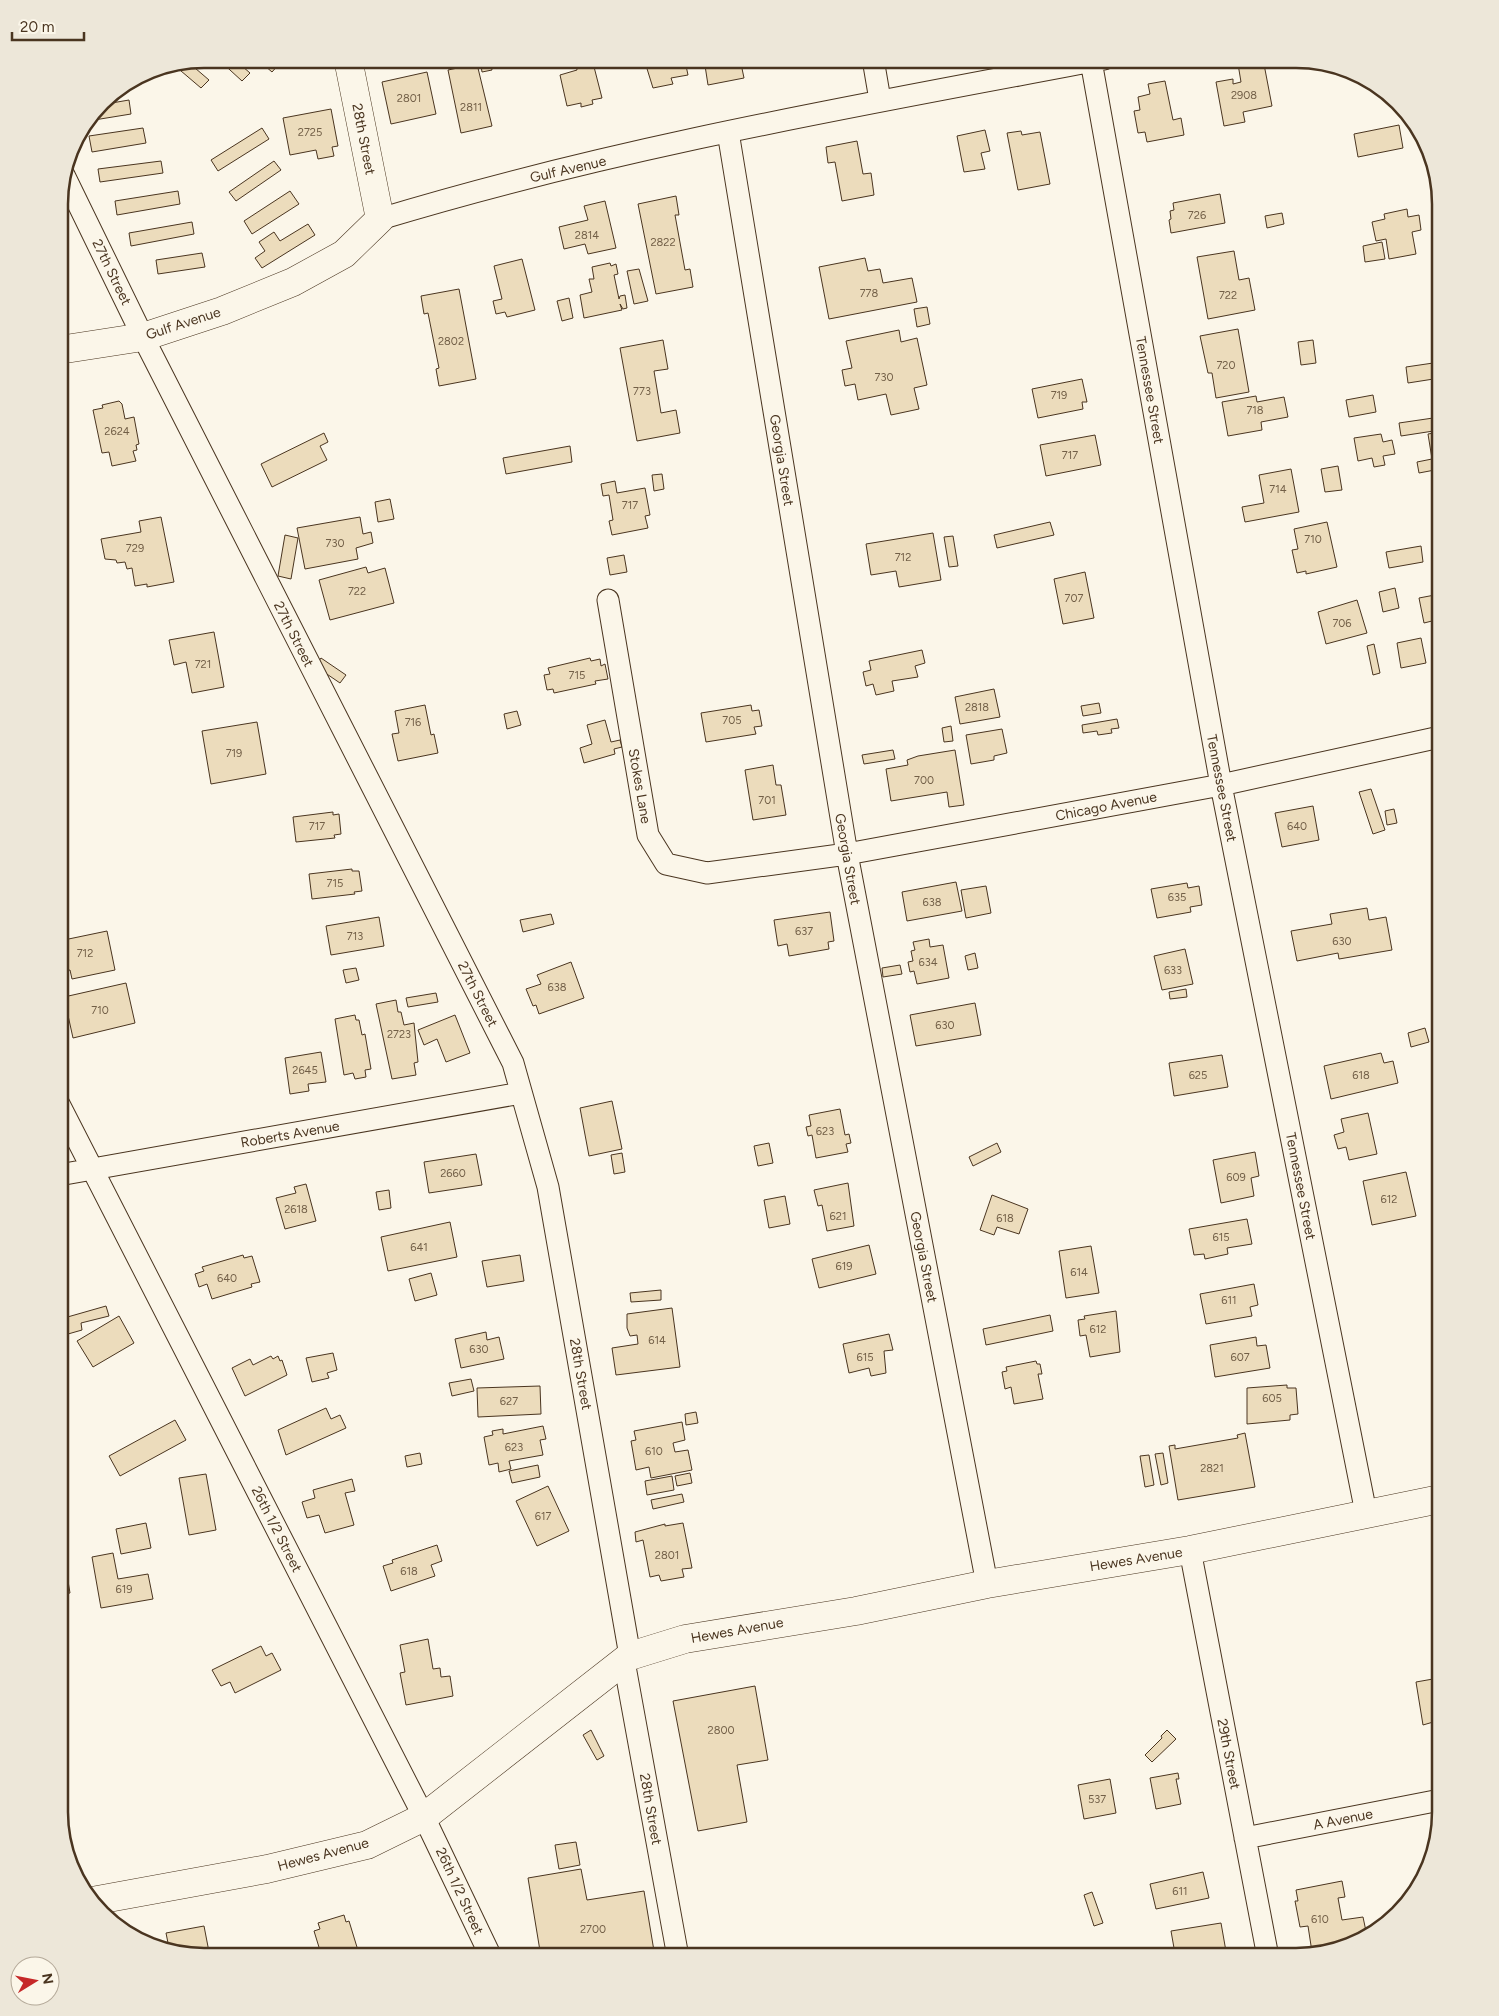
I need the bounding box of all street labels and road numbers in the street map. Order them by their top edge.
street label: 28th Street [348,102,379,176]
street label: Gulf Avenue [528,152,608,186]
street label: 27th Street [88,237,135,308]
street label: Gulf Avenue [144,303,223,344]
street label: Tennessee Street [1132,335,1167,445]
street label: Georgia Street [766,413,797,507]
street label: 27th Street [270,599,317,670]
street label: Tennessee Street [1203,733,1240,843]
street label: Stokes Lane [625,747,655,825]
street label: Chicago Avenue [1054,788,1159,825]
street label: Georgia Street [831,812,864,906]
street label: 27th Street [454,959,501,1030]
street label: Roberts Avenue [239,1117,341,1152]
street label: Tennessee Street [1282,1131,1319,1241]
street label: Georgia Street [906,1210,941,1304]
street label: 28th Street [566,1337,595,1411]
street label: 26th 1/2 Street [248,1483,305,1575]
street label: Hewes Avenue [1088,1544,1184,1575]
street label: Hewes Avenue [689,1614,785,1647]
street label: 29th Street [1213,1717,1244,1791]
street label: 28th Street [636,1772,665,1846]
street label: A Avenue [1312,1805,1375,1834]
street label: Hewes Avenue [276,1834,371,1875]
street label: 26th 1/2 Street [432,1845,487,1937]

